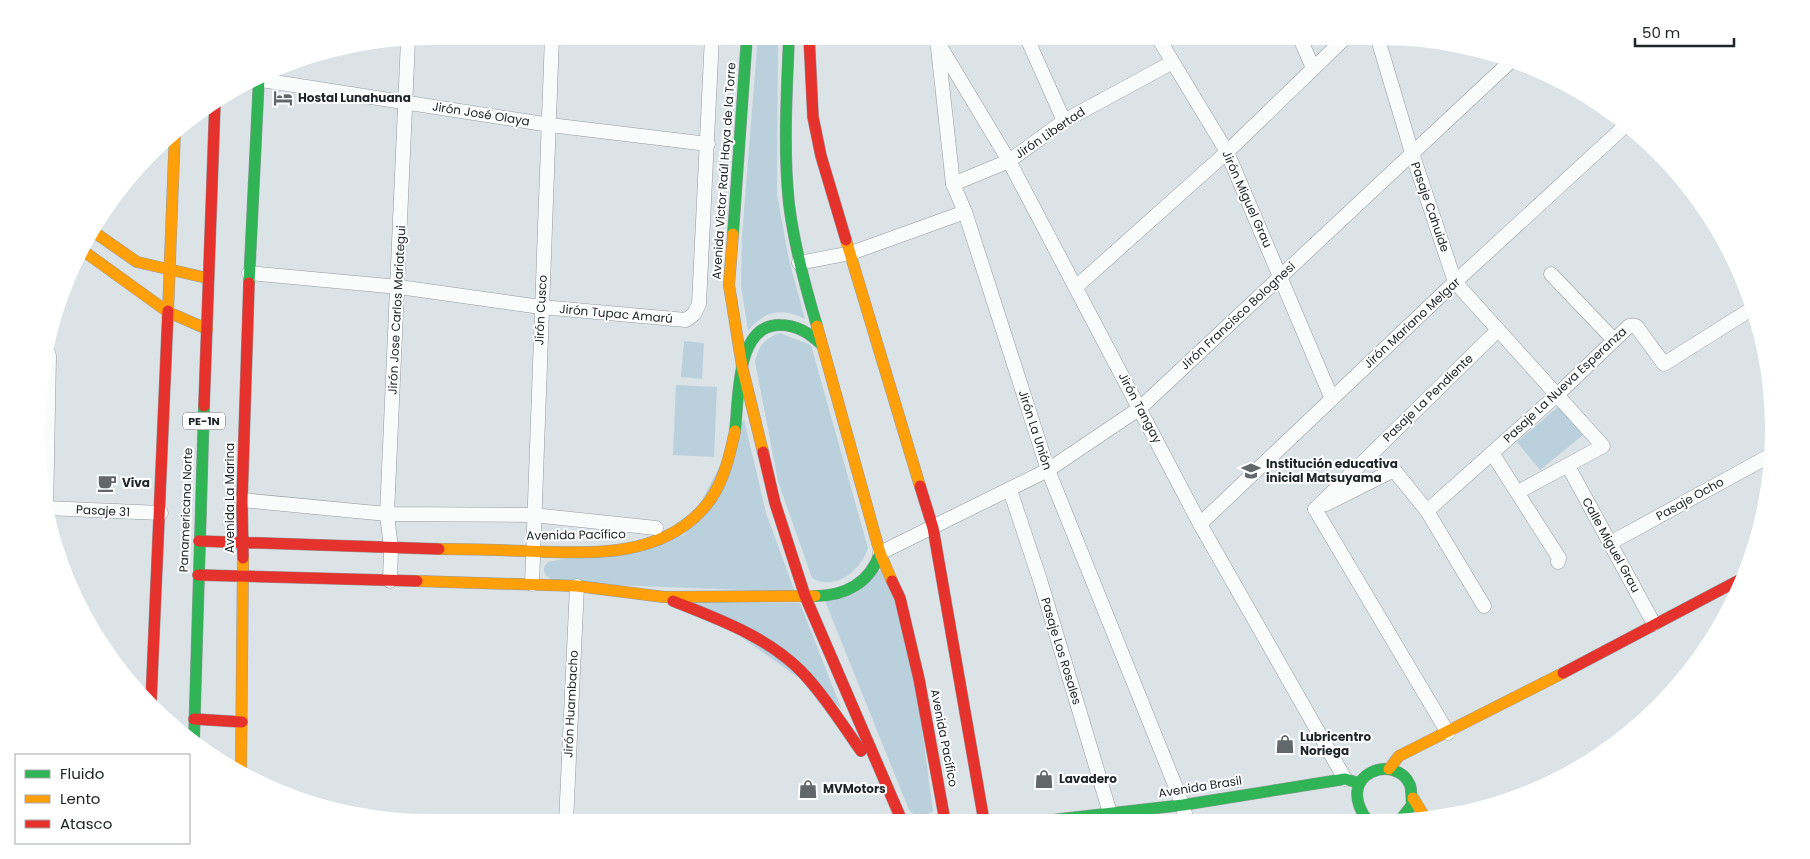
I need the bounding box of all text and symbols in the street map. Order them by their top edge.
scale bar [1635,15,1734,47]
text: 50 m [1642,22,1680,43]
street label: Avenida Victor Raúl Haya de la Torre [707,62,740,280]
hotel icon: Hostal Lunahuana [272,87,294,109]
place label: Hostal Lunahuana [298,89,411,106]
street label: Jirón José Olaya [431,97,531,130]
street label: Jirón Libertad [1011,103,1088,162]
street label: Jirón Miguel Grau [1218,148,1277,250]
street label: Pasaje Cahuide [1407,159,1454,254]
street label: Jirón Jose Carlos Mariategui [384,225,409,395]
street label: Jirón Francisco Bolognesi [1176,258,1299,373]
street label: Jirón Mariano Melgar [1360,273,1464,372]
street label: Jirón Cusco [530,274,551,346]
street label: Jirón Tupac Amarú [559,300,674,327]
street label: Pasaje La Nueva Esperanza [1499,323,1630,446]
street label: Pasaje La Pendiente [1379,350,1477,445]
street label: Jirón Tangay [1115,370,1166,446]
street label: Jirón La Unión [1015,388,1056,472]
road number: PE-1N [183,412,225,430]
street label: Avenida La Marina [221,443,238,553]
street label: Panamericana Norte [175,447,196,573]
place label: Institución educativa inicial Matsuyama [1266,455,1398,486]
school or university icon: Institución educativa inicial Matsuyama [1240,460,1262,482]
cafe icon: Viva [96,472,118,494]
street label: Pasaje Ocho [1653,473,1727,524]
place label: Viva [122,474,150,491]
street label: Calle Miguel Grau [1578,494,1645,595]
street label: Pasaje 31 [76,501,130,520]
street label: Avenida Pacífico [526,525,626,544]
street label: Pasaje Los Rosales [1037,595,1086,707]
street label: Jirón Huambacho [559,649,582,758]
street label: Avenida Pacífico [927,687,962,789]
place label: Lubricentro Noriega [1300,728,1371,759]
shop icon: Lubricentro Noriega [1274,733,1296,755]
legend [15,754,190,844]
text: Fluido [60,763,104,784]
shop icon: Lavadero [1033,768,1055,790]
place label: Lavadero [1059,770,1117,787]
street label: Avenida Brasil [1157,771,1243,802]
shop icon: MVMotors [797,778,819,800]
place label: MVMotors [823,780,886,797]
text: Lento [60,788,100,809]
text: Atasco [60,813,112,834]

